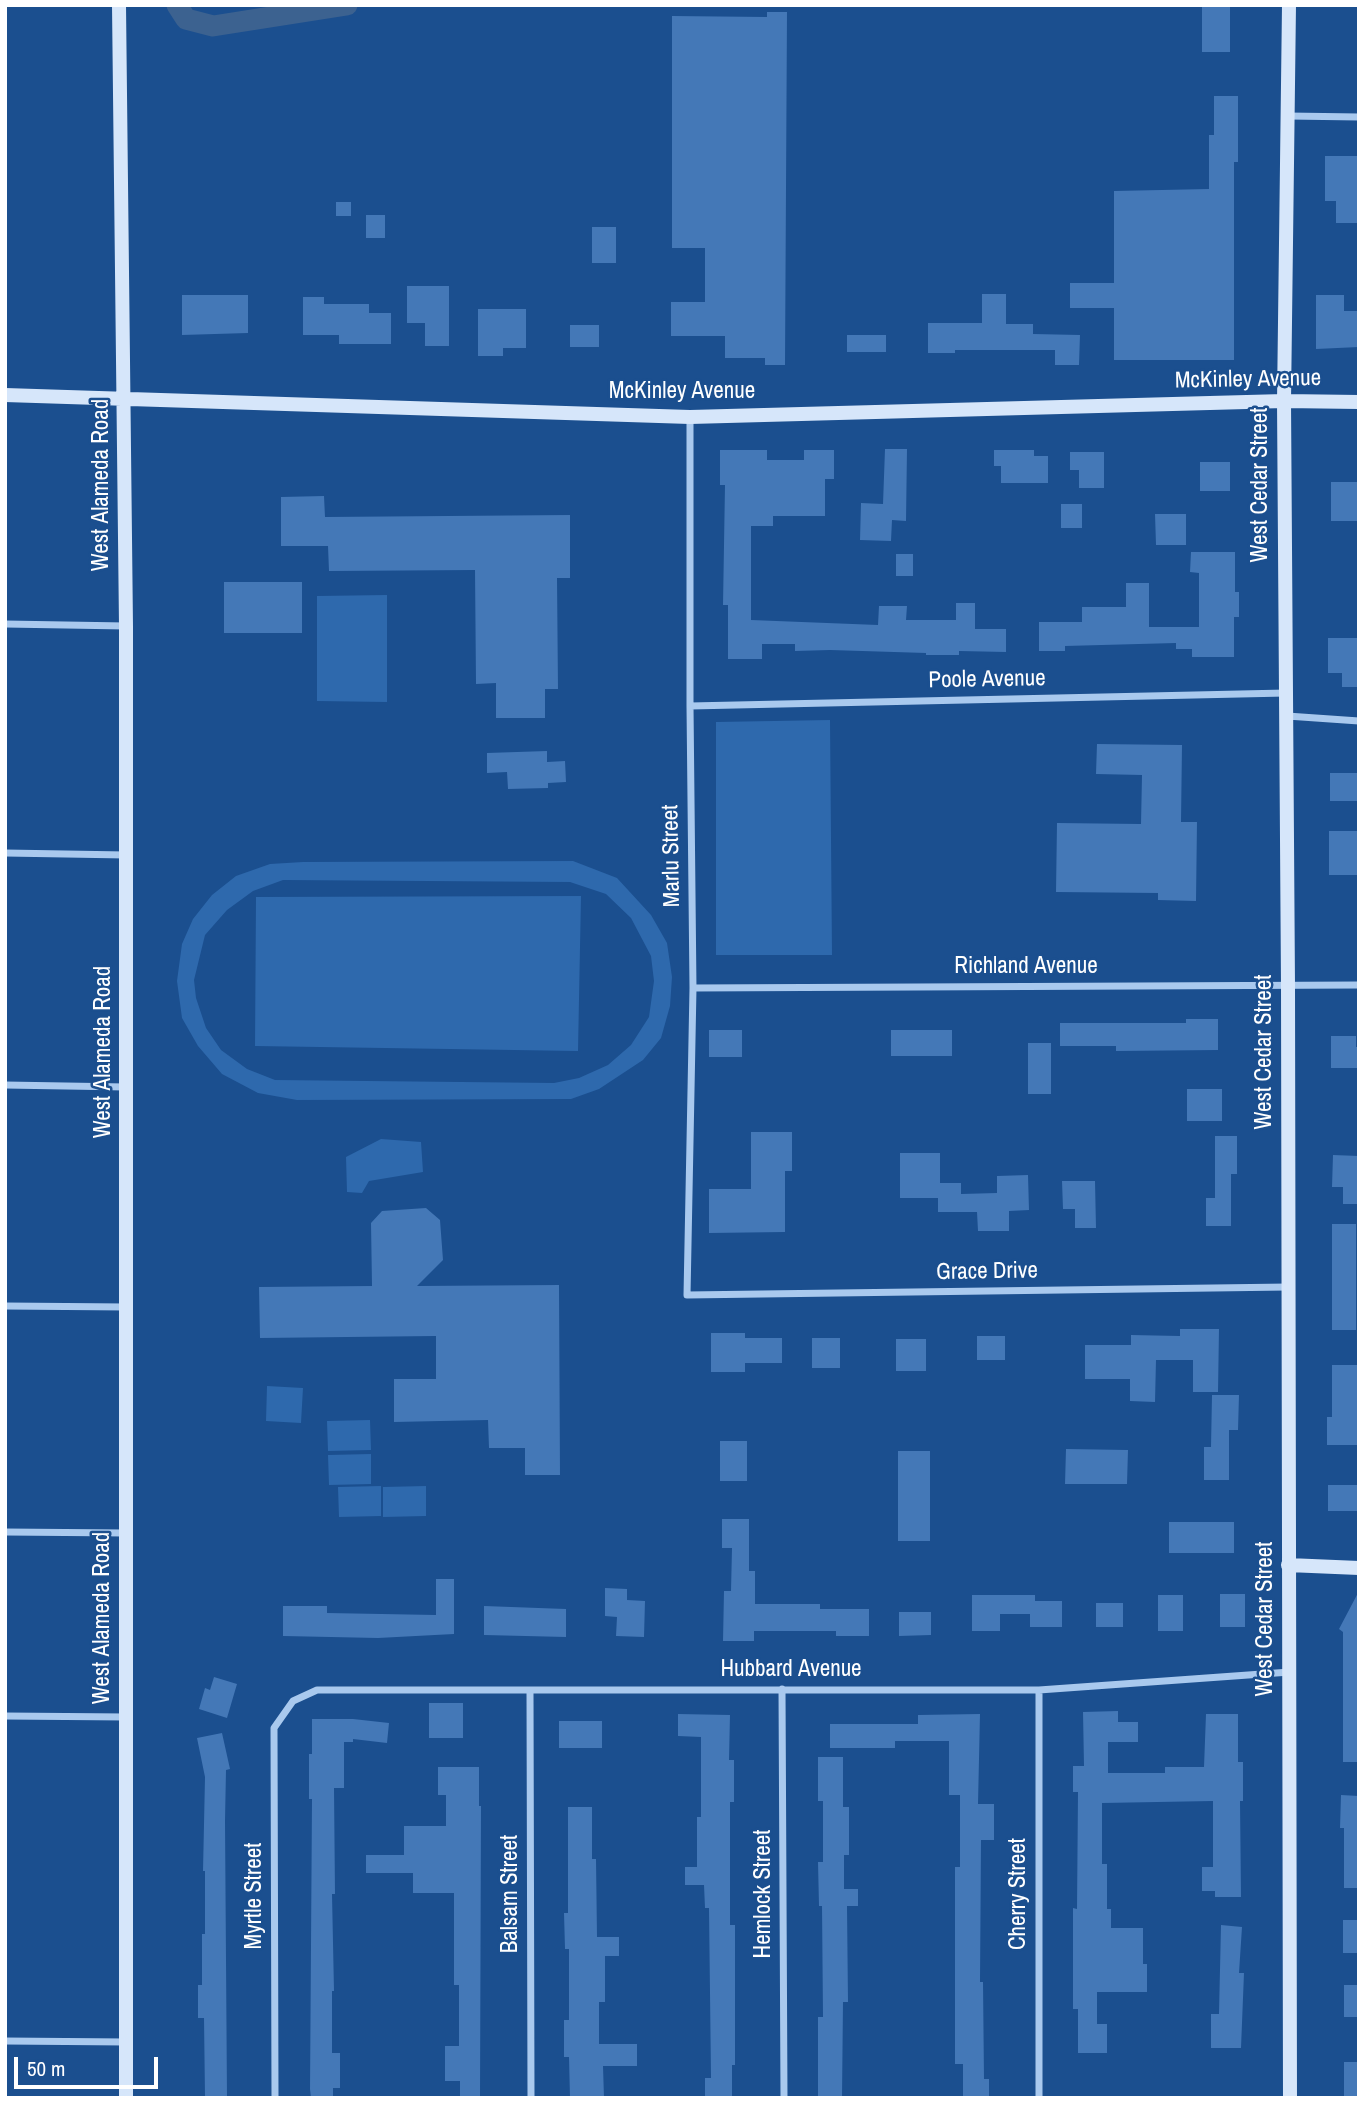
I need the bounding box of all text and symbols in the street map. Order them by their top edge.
street label: McKinley Avenue [1175,365,1321,395]
street label: McKinley Avenue [609,378,755,406]
street label: West Alameda Road [88,399,116,571]
street label: West Cedar Street [1247,408,1275,562]
street label: Poole Avenue [928,665,1046,695]
street label: Marlu Street [657,804,687,908]
street label: Richland Avenue [954,953,1098,981]
street label: West Alameda Road [90,966,118,1138]
street label: West Cedar Street [1251,975,1279,1129]
street label: Grace Drive [936,1257,1038,1287]
street label: West Alameda Road [89,1532,117,1704]
street label: West Cedar Street [1252,1542,1280,1696]
street label: Hubbard Avenue [720,1656,862,1684]
street label: Hemlock Street [750,1830,778,1958]
street label: Balsam Street [497,1835,525,1953]
street label: Cherry Street [1005,1838,1033,1950]
street label: Myrtle Street [241,1843,269,1949]
scale bar [18,2044,161,2088]
text: 50 m [27,2054,65,2083]

